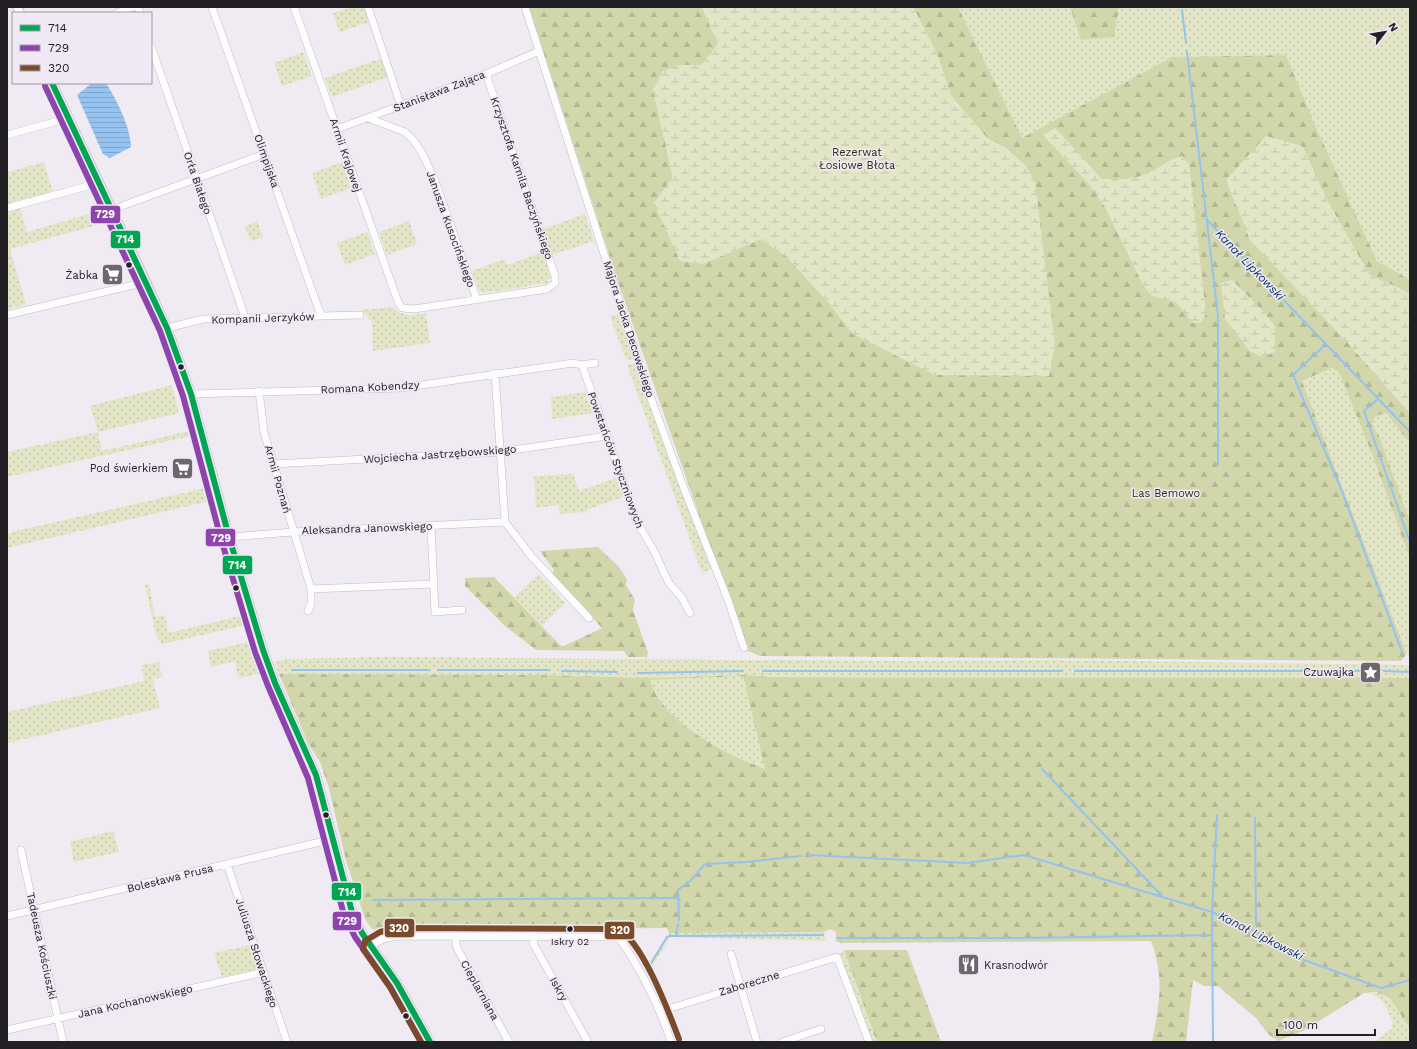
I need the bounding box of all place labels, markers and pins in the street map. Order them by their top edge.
unlabelled marker [124,260,134,270]
supermarket icon: Żabka [100,262,126,288]
place label: Żabka [66,268,98,282]
unlabelled marker [176,362,186,372]
supermarket icon: Pod świerkiem [170,455,196,481]
place label: Pod świerkiem [90,462,168,475]
unlabelled marker [231,583,241,593]
place icon: Czuwajka [1357,659,1383,685]
place label: Czuwajka [1303,666,1354,679]
unlabelled marker [321,810,331,820]
marker: Iskry 02 [565,924,575,934]
place label: Iskry 02 [551,936,589,947]
restaurant icon: Krasnodwór [956,952,982,978]
place label: Krasnodwór [984,959,1048,972]
unlabelled marker [401,1011,411,1021]

